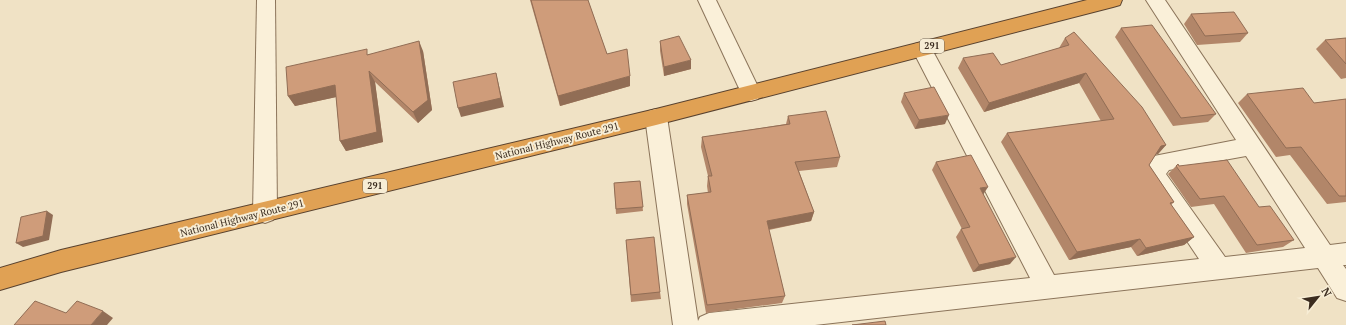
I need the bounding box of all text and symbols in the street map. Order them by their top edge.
road number: 291 [920,39,944,53]
street label: National Highway Route 291 [494,119,620,163]
road number: 291 [363,179,387,193]
street label: National Highway Route 291 [179,196,305,240]
north arrow [1298,277,1338,317]
text: N [1319,285,1335,300]

